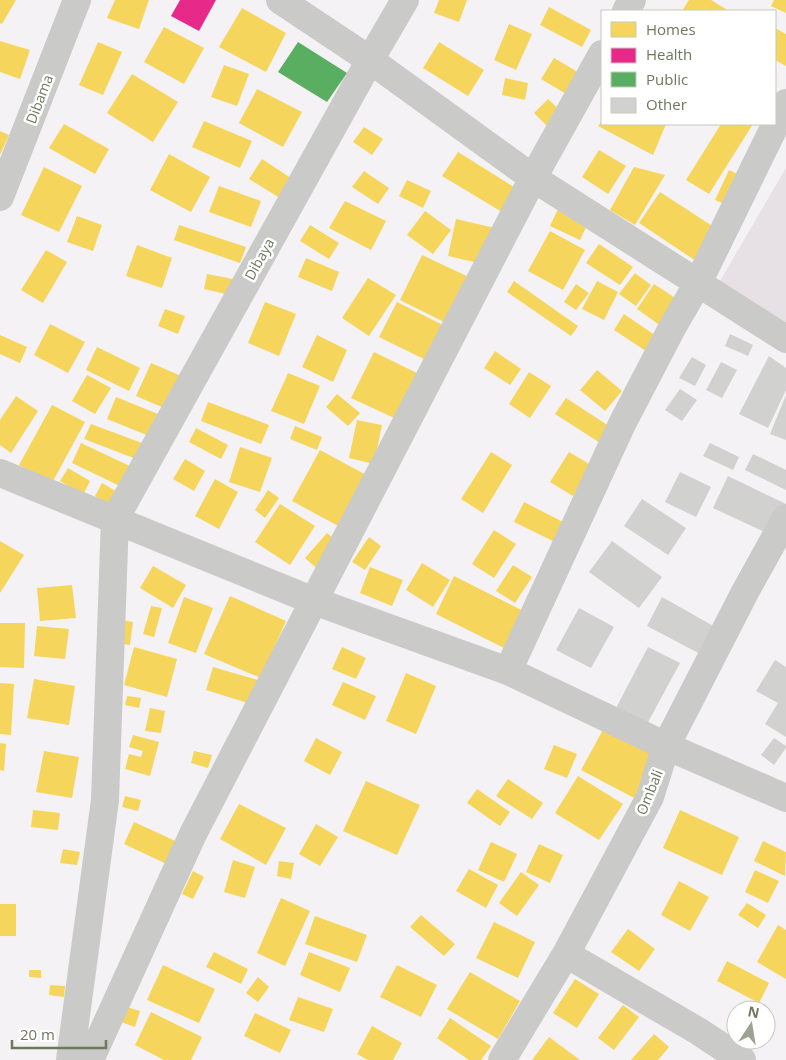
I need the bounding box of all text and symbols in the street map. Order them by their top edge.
legend [601,10,776,125]
text: Homes [646,19,696,39]
text: Health [646,44,692,64]
text: Public [646,69,688,89]
street label: Dibama [21,72,57,126]
text: Other [646,94,687,114]
street label: Dibaya [240,235,278,283]
street label: Ombali [631,767,667,817]
north arrow [726,1000,776,1050]
text: N [746,1001,761,1022]
scale bar [12,1018,106,1050]
text: 20 m [20,1024,55,1044]

